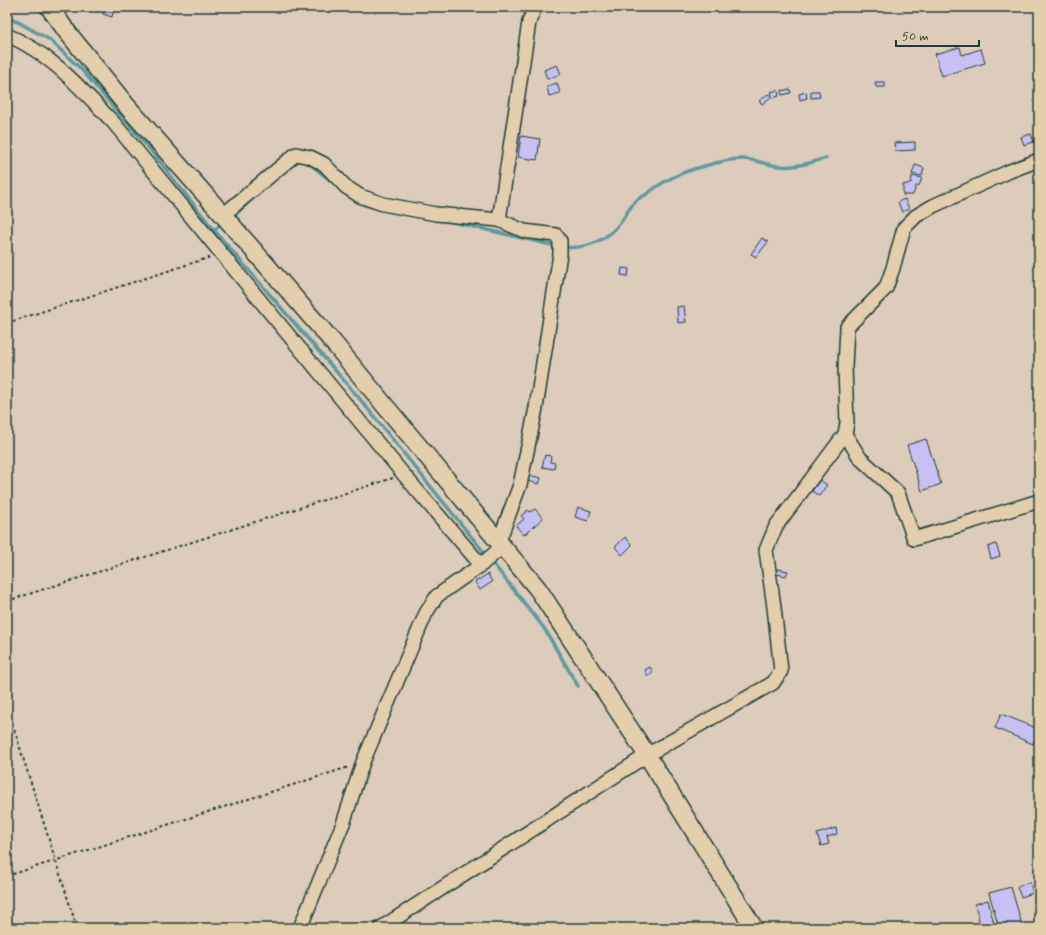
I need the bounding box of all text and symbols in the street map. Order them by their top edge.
scale bar [896,22,979,48]
text: 50 m [902,29,929,45]

